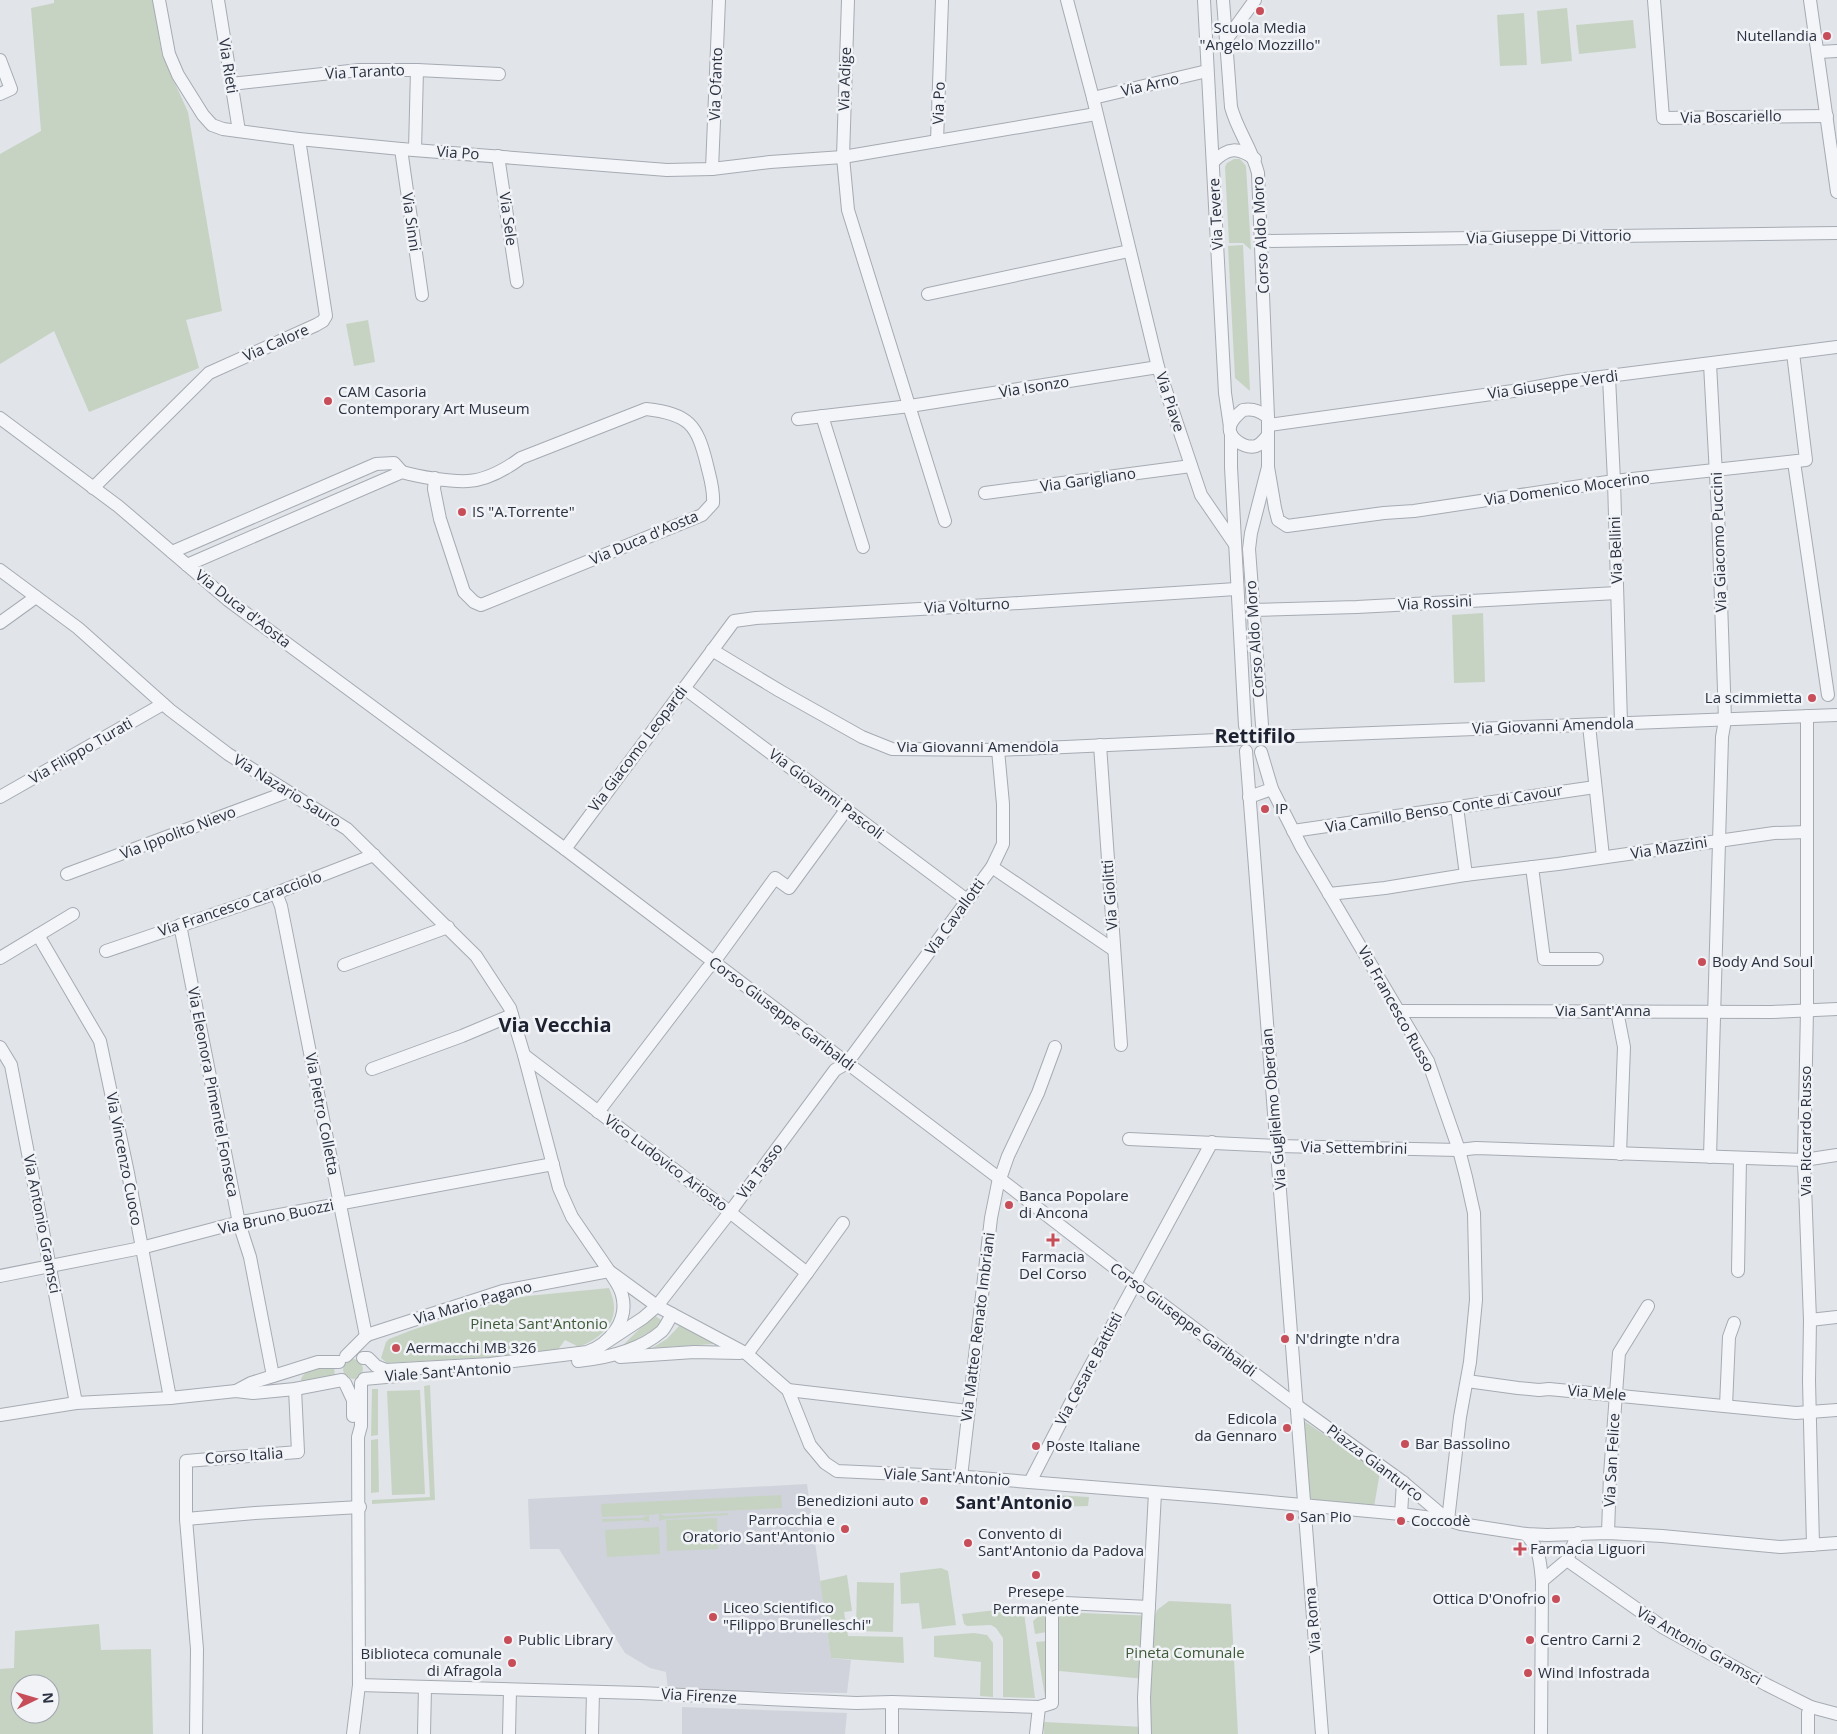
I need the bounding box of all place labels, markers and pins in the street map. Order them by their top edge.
marker: Scuola Media "Angelo Mozzillo" [1254,5,1266,17]
place label: Scuola Media "Angelo Mozzillo" [1200,17,1320,54]
place label: Nutellandia [1736,25,1817,45]
marker: Nutellandia [1821,30,1833,42]
place label: CAM Casoria Contemporary Art Museum [338,381,530,418]
marker: CAM Casoria Contemporary Art Museum [322,395,334,407]
place label: IS "A.Torrente" [472,501,575,521]
marker: IS "A.Torrente" [456,506,468,518]
place label: La scimmietta [1705,687,1802,707]
marker: La scimmietta [1806,692,1818,704]
place label: IP [1275,798,1288,818]
marker: IP [1259,803,1271,815]
place label: Body And Soul [1712,951,1813,971]
marker: Body And Soul [1696,956,1708,968]
place label: Banca Popolare di Ancona [1019,1185,1129,1222]
marker: Banca Popolare di Ancona [1003,1199,1015,1211]
marker: Farmacia Del Corso [1047,1234,1059,1246]
place label: Farmacia Del Corso [1019,1246,1087,1283]
place label: N'dringte n'dra [1295,1328,1400,1348]
marker: N'dringte n'dra [1279,1333,1291,1345]
place label: Aermacchi MB 326 [406,1337,536,1357]
marker: Aermacchi MB 326 [390,1342,402,1354]
place label: Edicola da Gennaro [1194,1408,1277,1445]
marker: Edicola da Gennaro [1281,1422,1293,1434]
place label: Bar Bassolino [1415,1433,1510,1453]
place label: Poste Italiane [1046,1435,1140,1455]
marker: Bar Bassolino [1399,1438,1411,1450]
marker: Poste Italiane [1030,1440,1042,1452]
place label: Benedizioni auto [797,1490,914,1510]
marker: Benedizioni auto [918,1495,930,1507]
place label: San Pio [1300,1506,1352,1526]
place label: Parrocchia e Oratorio Sant'Antonio [682,1509,835,1546]
place label: Coccodè [1411,1510,1470,1530]
marker: San Pio [1284,1511,1296,1523]
marker: Coccodè [1395,1515,1407,1527]
marker: Parrocchia e Oratorio Sant'Antonio [839,1523,851,1535]
place label: Convento di Sant'Antonio da Padova [978,1523,1144,1560]
marker: Convento di Sant'Antonio da Padova [962,1537,974,1549]
place label: Farmacia Liguori [1530,1538,1646,1558]
marker: Farmacia Liguori [1514,1543,1526,1555]
marker: Presepe Permanente [1030,1569,1042,1581]
place label: Presepe Permanente [993,1581,1079,1618]
place label: Ottica D'Onofrio [1432,1588,1546,1608]
marker: Ottica D'Onofrio [1550,1593,1562,1605]
place label: Liceo Scientifico "Filippo Brunelleschi" [723,1597,871,1634]
marker: Liceo Scientifico "Filippo Brunelleschi" [707,1611,719,1623]
place label: Public Library [518,1629,613,1649]
place label: Centro Carni 2 [1540,1629,1641,1649]
marker: Public Library [502,1634,514,1646]
marker: Centro Carni 2 [1524,1634,1536,1646]
place label: Biblioteca comunale di Afragola [361,1643,502,1680]
marker: Biblioteca comunale di Afragola [506,1657,518,1669]
place label: Wind Infostrada [1538,1662,1650,1682]
marker: Wind Infostrada [1522,1667,1534,1679]

